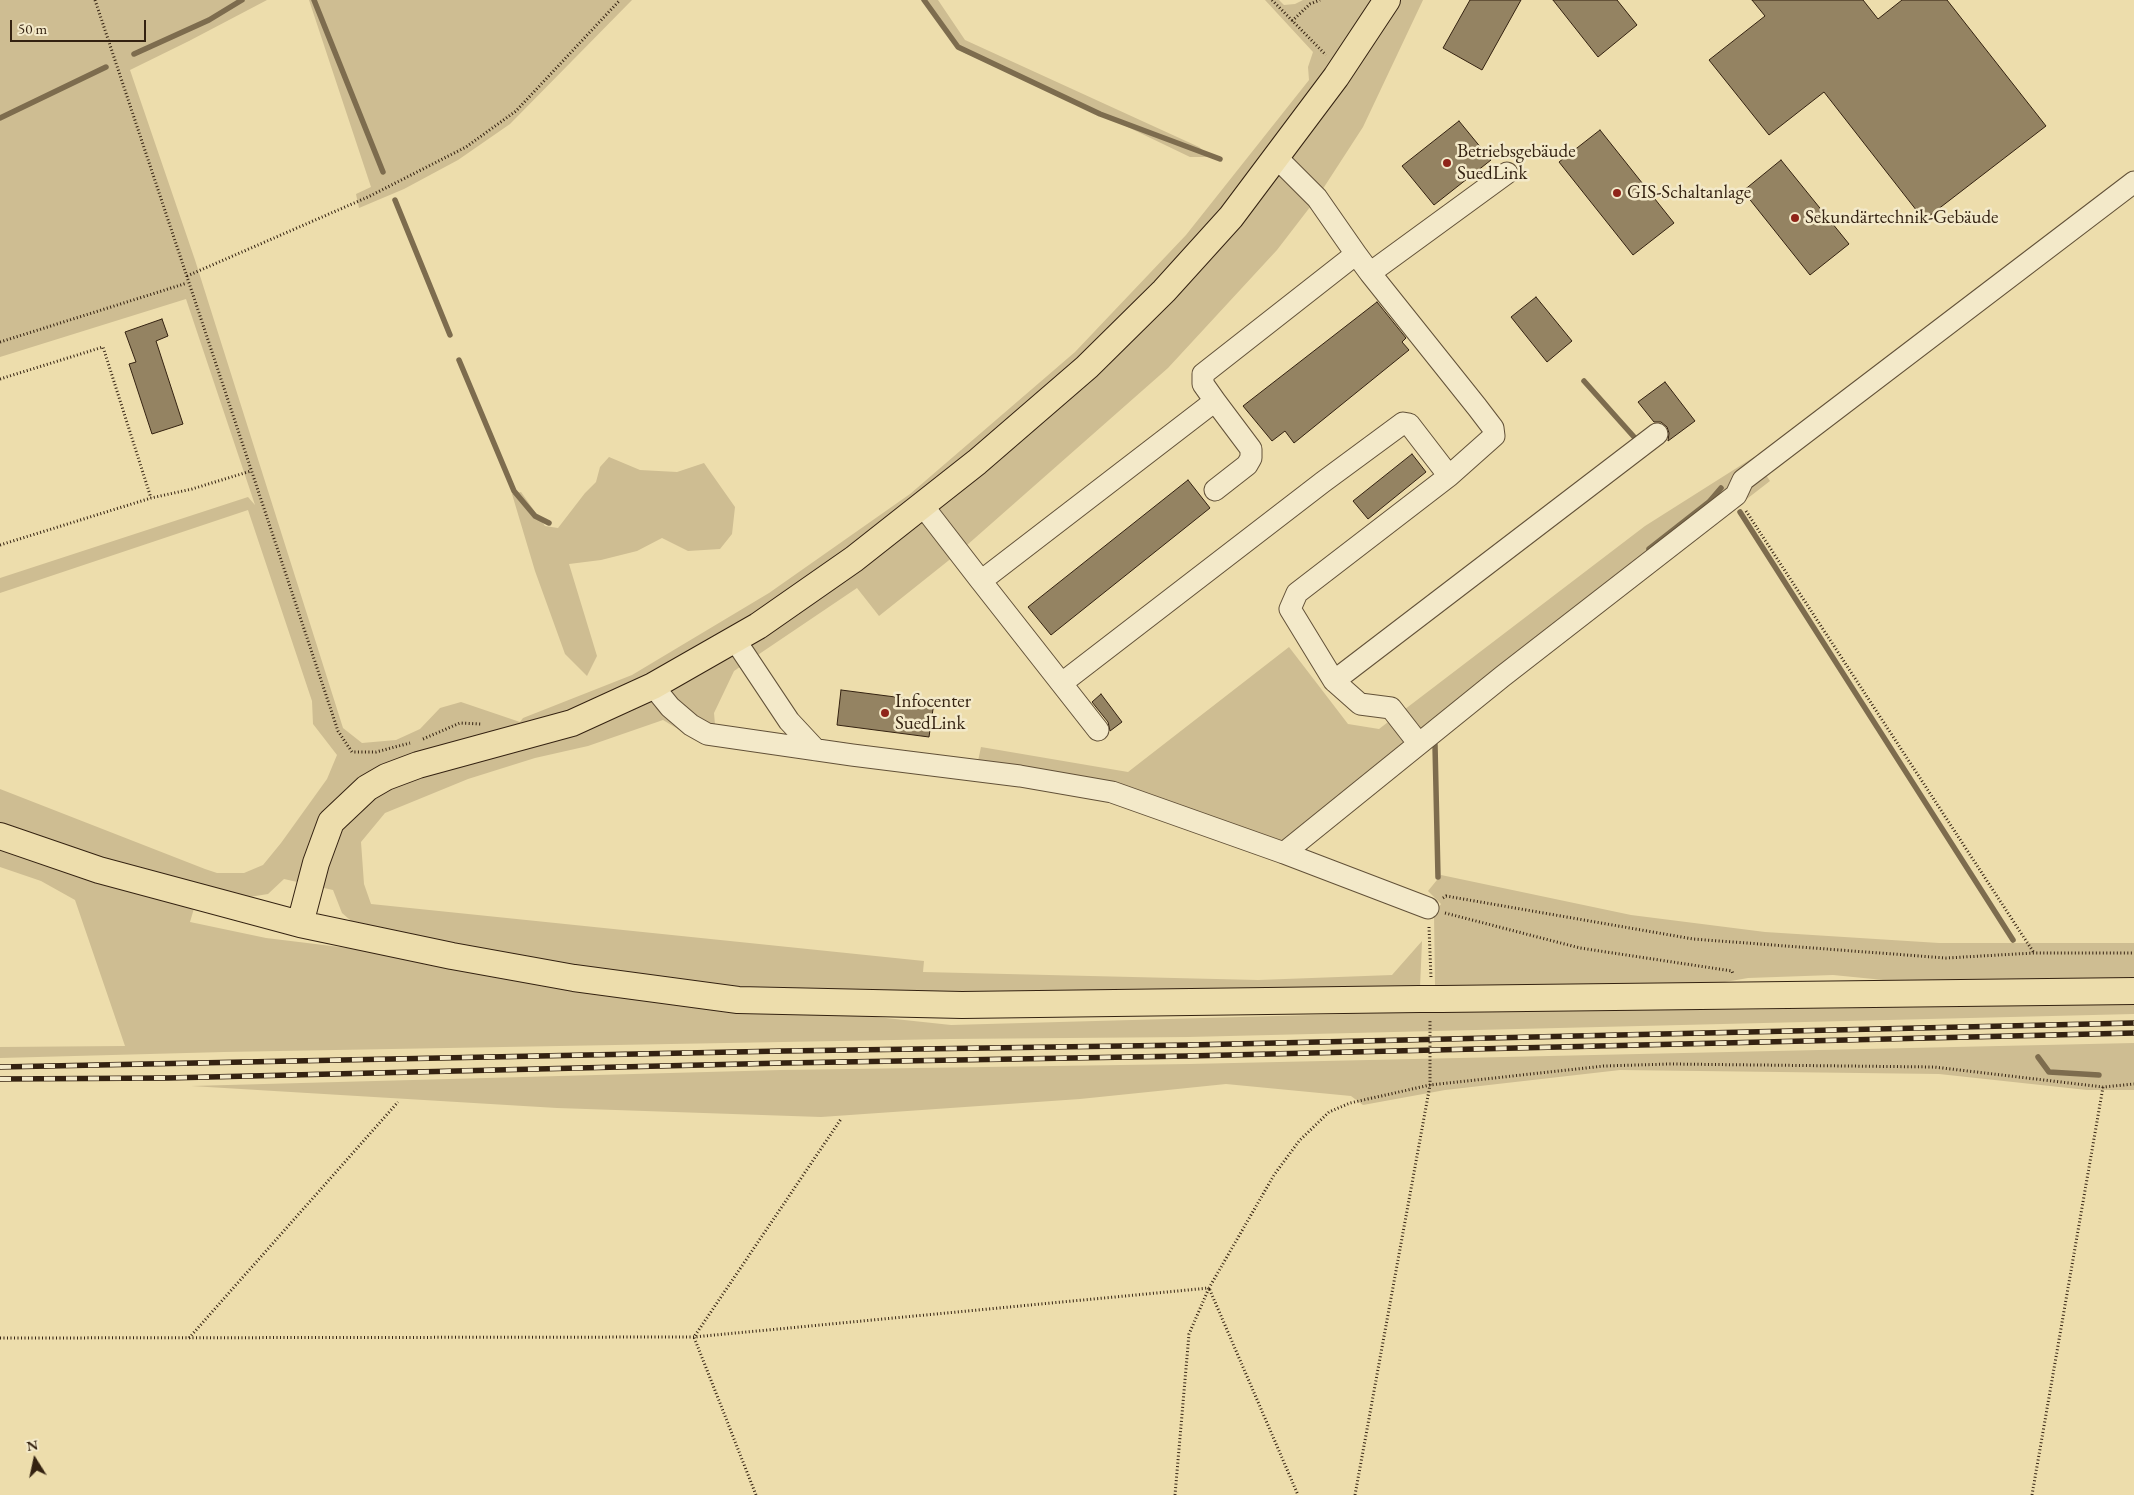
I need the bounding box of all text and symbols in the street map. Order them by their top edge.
scale bar [12,10,149,42]
text: 50 m [18,19,47,38]
place label: Betriebsgebäude SuedLink [1457,141,1576,185]
marker: Betriebsgebäude SuedLink [1441,157,1453,169]
place label: GIS-Schaltanlage [1627,182,1751,204]
marker: GIS-Schaltanlage [1611,187,1623,199]
place label: Sekundärtechnik-Gebäude [1805,207,1999,229]
marker: Sekundärtechnik-Gebäude [1789,212,1801,224]
place label: Infocenter SuedLink [895,691,971,735]
marker: Infocenter SuedLink [879,707,891,719]
north arrow [10,1435,60,1485]
text: N [25,1435,40,1455]

